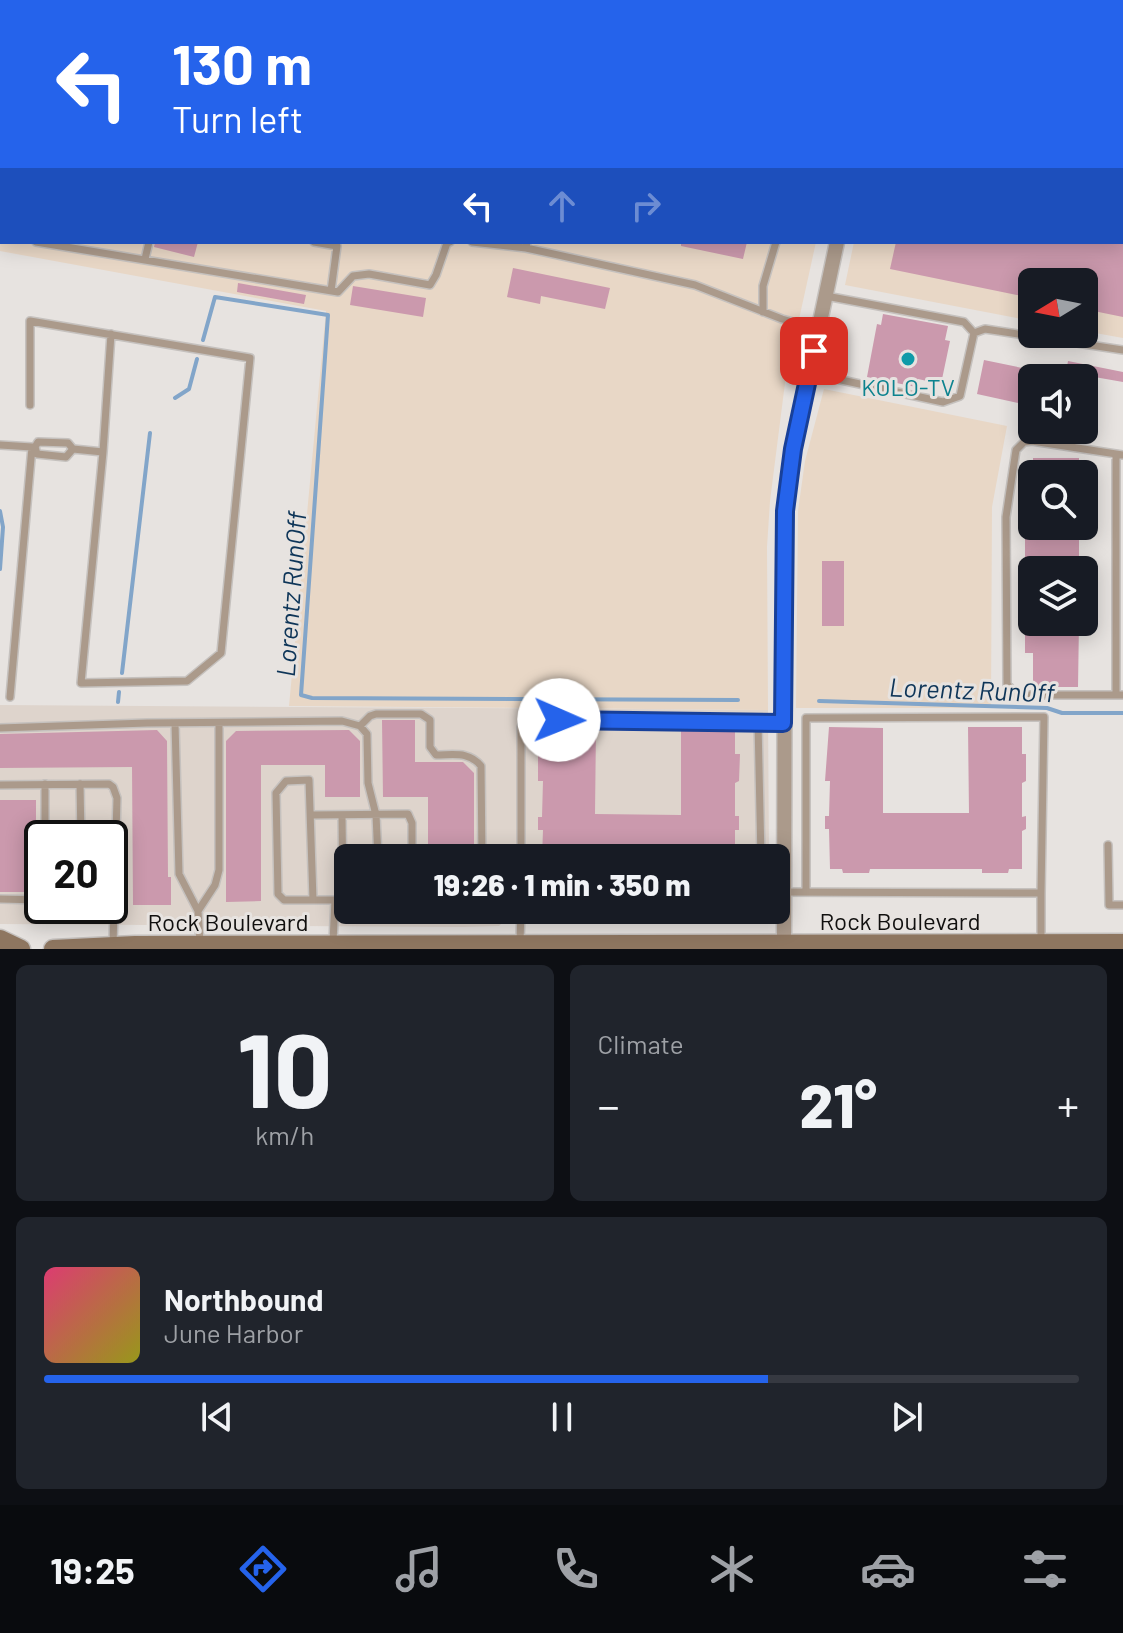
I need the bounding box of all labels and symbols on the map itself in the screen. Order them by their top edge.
north arrow [1018,268,1098,348]
pin [780,317,848,385]
marker: KOLO-TV [899,350,917,368]
place label: KOLO-TV [861,372,955,401]
water label: Lorentz RunOff [269,509,311,678]
water label: Lorentz RunOff [889,671,1056,707]
position arrow [517,678,601,762]
speed limit sign: 20 [24,820,128,924]
street label: Rock Boulevard [819,906,981,935]
street label: Rock Boulevard [147,907,309,936]

